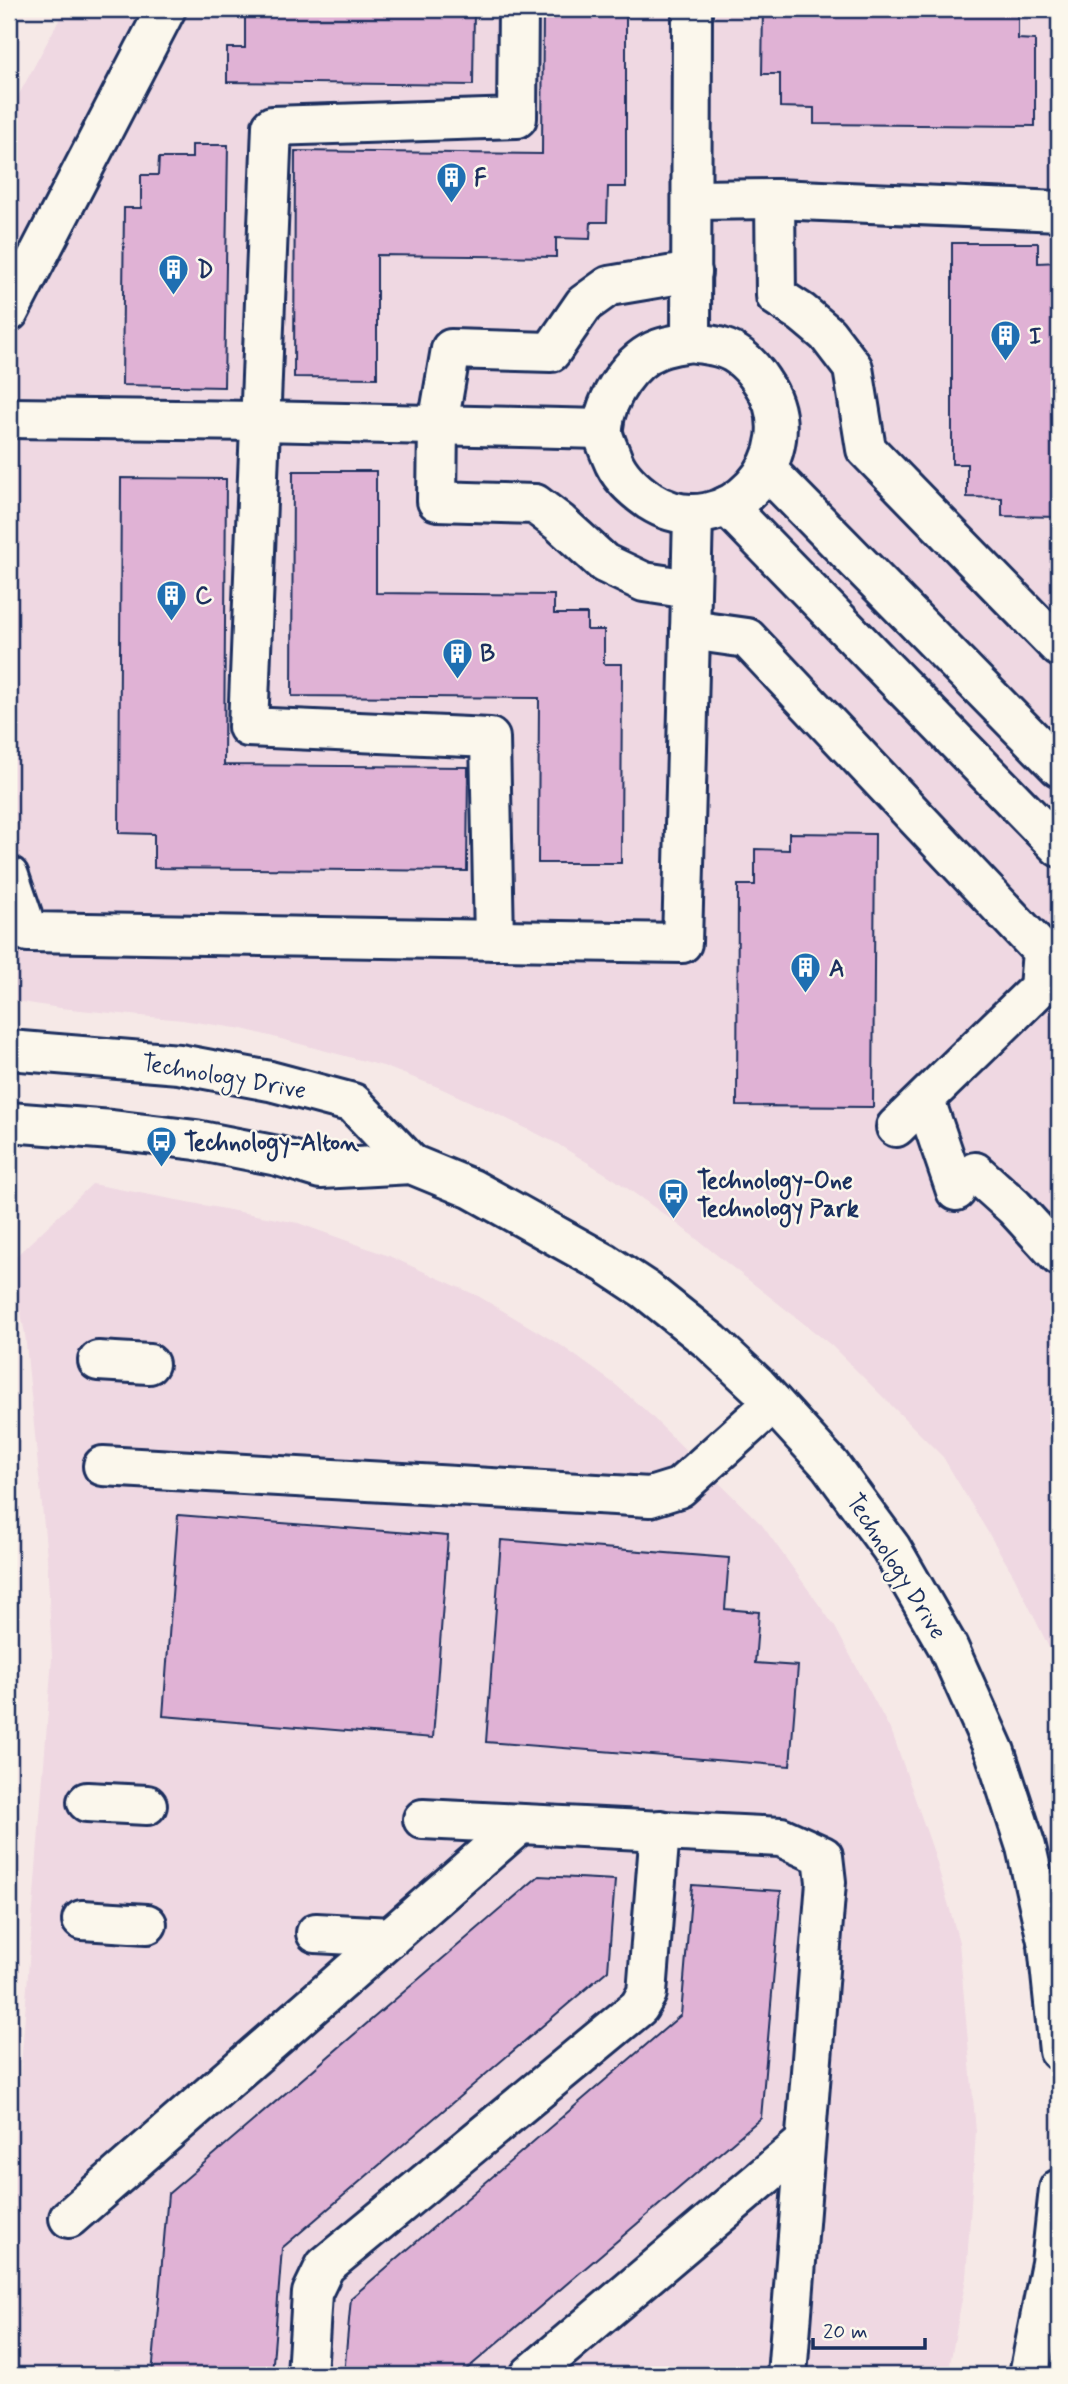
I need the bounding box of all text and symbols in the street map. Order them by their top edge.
building icon: F [434,161,468,205]
place label: F [474,164,487,195]
building icon: D [157,252,191,296]
place label: D [197,255,214,286]
building icon: I [989,319,1023,363]
place label: I [1029,322,1042,353]
building icon: C [155,578,189,622]
place label: C [195,581,213,612]
building icon: B [440,636,474,680]
place label: B [480,639,495,670]
building icon: A [789,951,823,995]
place label: A [829,954,845,985]
street label: Technology Drive [139,1048,308,1109]
bus stop icon: Technology-Alton [144,1125,178,1169]
place label: Technology-Alton [184,1128,359,1162]
place label: Technology-One Technology Park [697,1166,859,1228]
bus stop icon: Technology-One Technology Park [657,1177,691,1221]
street label: Technology Drive [837,1488,953,1647]
scale bar [813,2307,925,2351]
text: 20 m [823,2318,868,2346]

